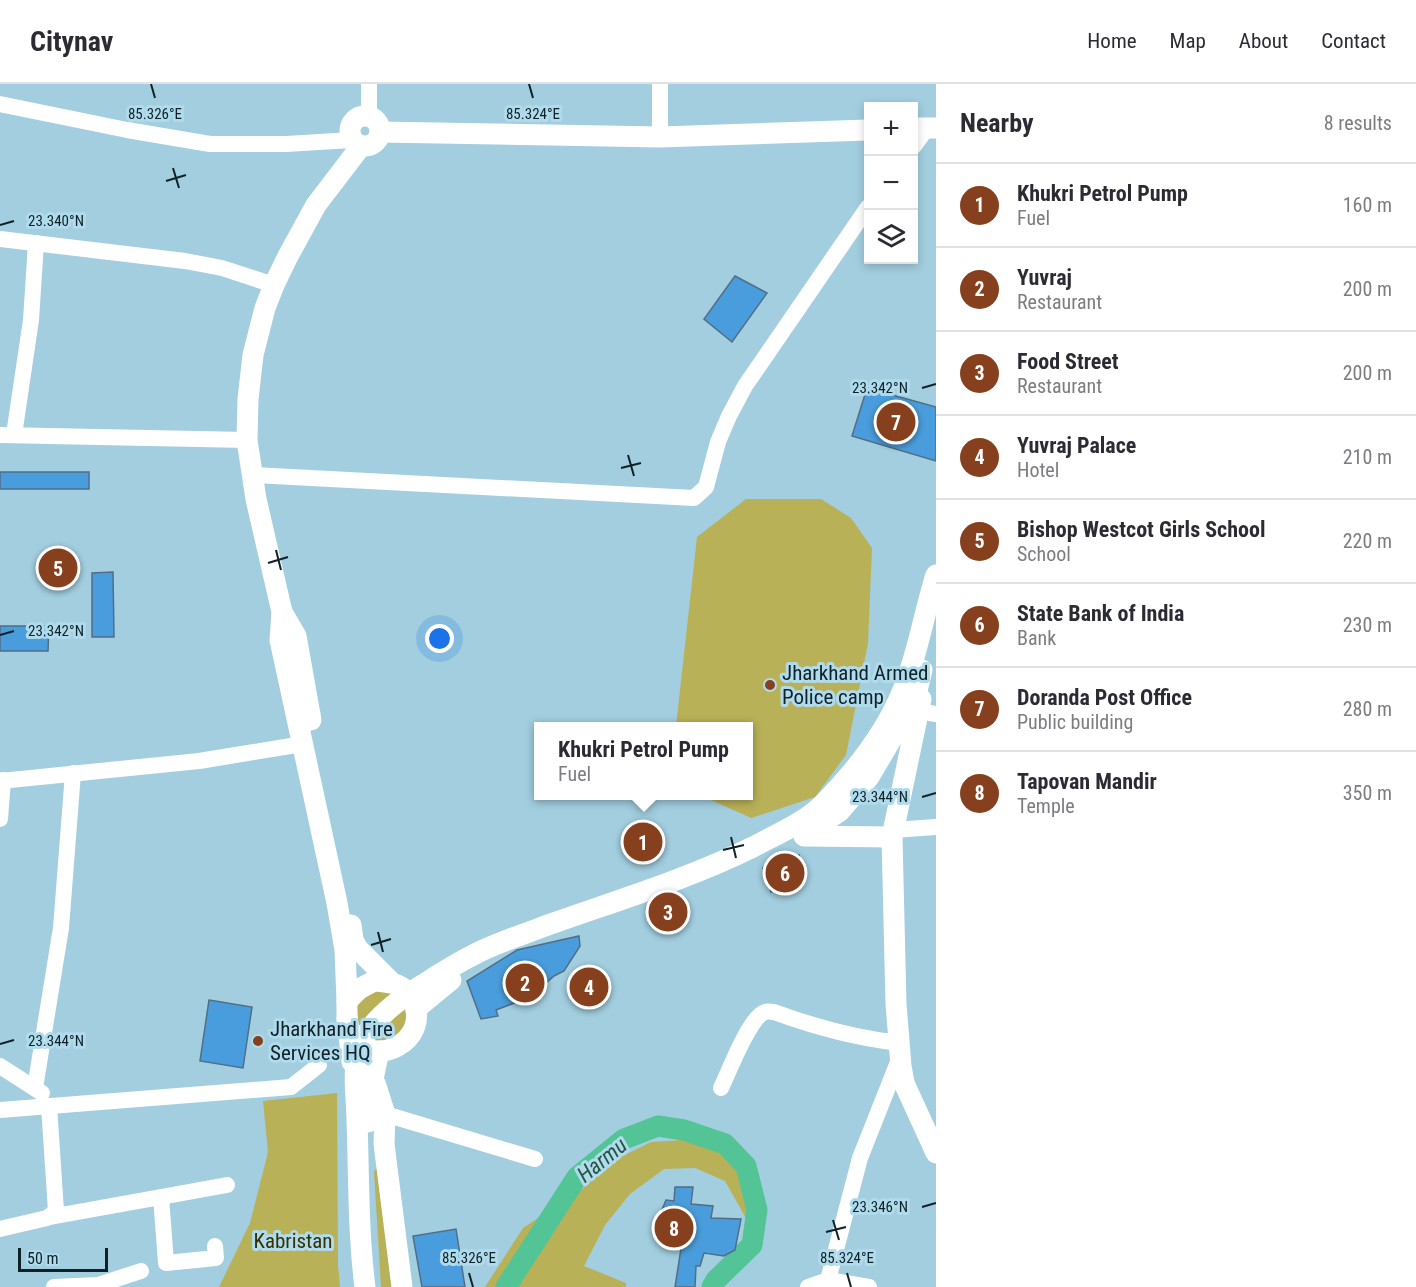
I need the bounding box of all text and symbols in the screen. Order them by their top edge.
text: Citynav [30,25,113,58]
text: Home [1087,29,1137,53]
text: Map [1170,29,1206,53]
text: About [1239,29,1288,53]
text: Contact [1321,29,1386,53]
map controls [864,102,918,264]
button: + [864,102,918,156]
text: 85.326°E [128,105,182,123]
text: 85.324°E [506,105,560,123]
text: Nearby [960,108,1034,138]
text: 8 results [1324,111,1392,135]
button: − [864,156,918,210]
text: Khukri Petrol Pump [1017,181,1188,206]
text: 1 [974,193,985,217]
text: 160 m [1343,193,1392,217]
text: Fuel [1017,206,1050,230]
button: layers [864,210,918,264]
text: 23.340°N [28,212,84,230]
text: Yuvraj [1017,265,1072,290]
text: 2 [974,277,985,301]
text: 200 m [1343,277,1392,301]
text: Restaurant [1017,290,1102,314]
text: Food Street [1017,349,1119,374]
text: 3 [974,361,985,385]
text: 200 m [1343,361,1392,385]
text: Restaurant [1017,374,1102,398]
text: 23.342°N [852,379,908,397]
pin: 7 [876,400,916,444]
text: Yuvraj Palace [1017,433,1136,458]
text: 4 [974,445,985,469]
text: 210 m [1343,445,1392,469]
text: Hotel [1017,458,1059,482]
text: Bishop Westcot Girls School [1017,517,1265,542]
text: 5 [974,529,985,553]
text: 220 m [1343,529,1392,553]
text: School [1017,542,1071,566]
pin: 5 [38,546,78,590]
text: State Bank of India [1017,601,1184,626]
text: 6 [974,613,985,637]
text: 230 m [1343,613,1392,637]
text: 23.342°N [28,622,84,640]
your location [425,624,454,653]
text: Bank [1017,626,1056,650]
place label: Jharkhand Armed Police camp [782,661,928,709]
marker: Jharkhand Armed Police camp [763,678,777,692]
text: Doranda Post Office [1017,685,1192,710]
text: 7 [974,697,985,721]
text: 280 m [1343,697,1392,721]
text: Public building [1017,710,1133,734]
popup [534,722,753,800]
text: Khukri Petrol Pump [558,737,729,762]
text: Fuel [558,762,591,786]
text: Tapovan Mandir [1017,769,1157,794]
text: 8 [974,781,985,805]
text: 350 m [1343,781,1392,805]
text: 23.344°N [852,788,908,806]
text: Temple [1017,794,1075,818]
pin: 1 [624,820,662,864]
pin: 6 [766,850,804,896]
pin: 3 [648,890,688,934]
pin: 2 [506,960,544,1006]
pin: 4 [570,964,608,1010]
place label: Jharkhand Fire Services HQ [270,1017,393,1065]
text: 23.344°N [28,1032,84,1050]
marker: Jharkhand Fire Services HQ [251,1034,265,1048]
water label: Harmu [572,1133,632,1187]
text: 23.346°N [852,1198,908,1216]
pin: 8 [654,1206,694,1250]
park label: Kabristan [253,1229,333,1253]
scale bar [18,1245,108,1272]
text: 50 m [27,1249,59,1268]
text: 85.326°E [442,1249,496,1267]
text: 85.324°E [820,1249,874,1267]

